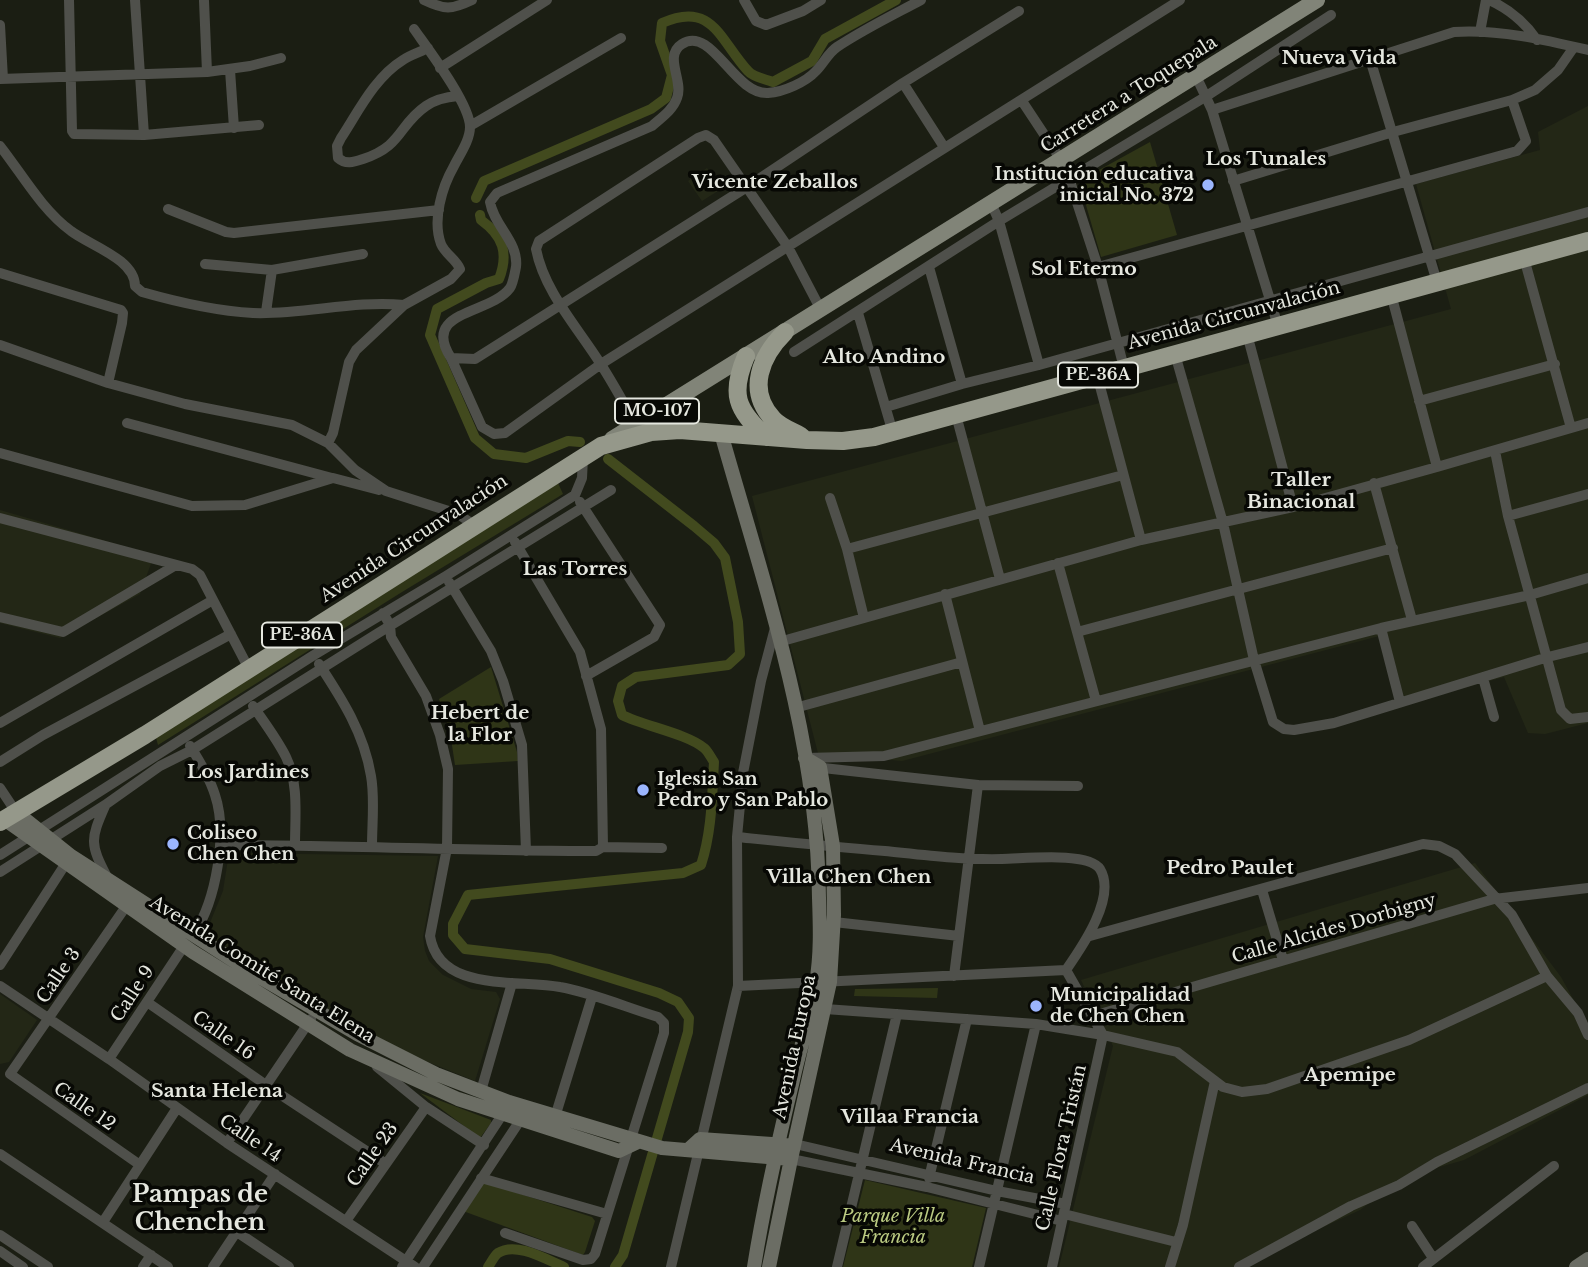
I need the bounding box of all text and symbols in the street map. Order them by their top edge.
street label: Carretera a Toquepala [1037,32,1221,158]
district label: Nueva Vida [1281,48,1397,70]
district label: Los Tunales [1206,149,1326,171]
place label: Institución educativa inicial No. 372 [995,164,1194,206]
district label: Vicente Zeballos [692,172,858,194]
marker: Institución educativa inicial No. 372 [1200,177,1216,193]
district label: Sol Eterno [1031,259,1137,281]
street label: Avenida Circunvalación [1125,277,1343,355]
district label: Alto Andino [823,347,945,369]
road number: PE-36A [1058,362,1138,388]
road number: MO-107 [615,398,699,424]
street label: Avenida Circunvalación [316,470,512,608]
district label: Taller Binacional [1247,470,1355,514]
district label: Las Torres [523,559,627,581]
road number: PE-36A [262,622,342,648]
district label: Hebert de la Flor [431,703,529,747]
district label: Los Jardines [187,762,309,784]
place label: Iglesia San Pedro y San Pablo [657,769,828,812]
marker: Iglesia San Pedro y San Pablo [635,782,651,798]
place label: Coliseo Chen Chen [187,823,294,866]
marker: Coliseo Chen Chen [165,836,181,852]
district label: Pedro Paulet [1166,858,1294,880]
district label: Villa Chen Chen [767,867,931,889]
street label: Calle Alcides Dorbigny [1229,889,1439,969]
street label: Avenida Comité Santa Elena [146,892,378,1048]
street label: Calle 3 [33,944,85,1008]
street label: Calle 9 [107,962,159,1026]
street label: Avenida Europa [769,973,821,1121]
place label: Municipalidad de Chen Chen [1050,985,1190,1028]
marker: Municipalidad de Chen Chen [1028,998,1044,1014]
street label: Calle 16 [188,1007,258,1065]
street label: Calle Flora Tristán [1032,1063,1092,1233]
district label: Apemipe [1304,1065,1396,1087]
street label: Calle 12 [49,1078,119,1136]
district label: Santa Helena [151,1081,283,1103]
district label: Villaa Francia [841,1107,979,1129]
street label: Calle 14 [215,1110,285,1168]
street label: Calle 23 [343,1119,403,1191]
street label: Avenida Francia [887,1135,1037,1189]
district label: Pampas de Chenchen [132,1181,268,1237]
park label: Parque Villa Francia [841,1206,945,1248]

